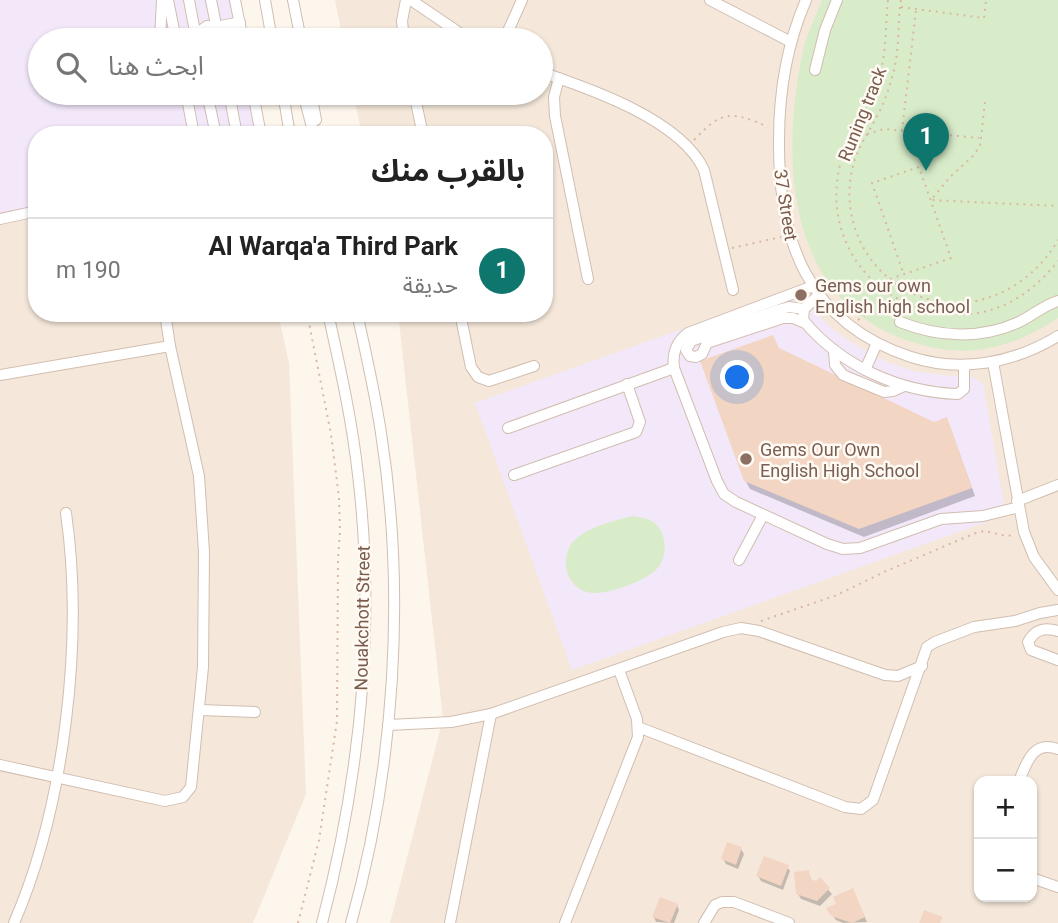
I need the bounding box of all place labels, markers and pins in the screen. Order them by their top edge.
pin: 1 [903,113,949,171]
place label: Gems our own English high school [815,275,970,317]
marker: Gems our own English high school [793,287,809,303]
place label: Gems Our Own English High School [760,439,919,481]
marker: Gems Our Own English High School [738,451,754,467]

